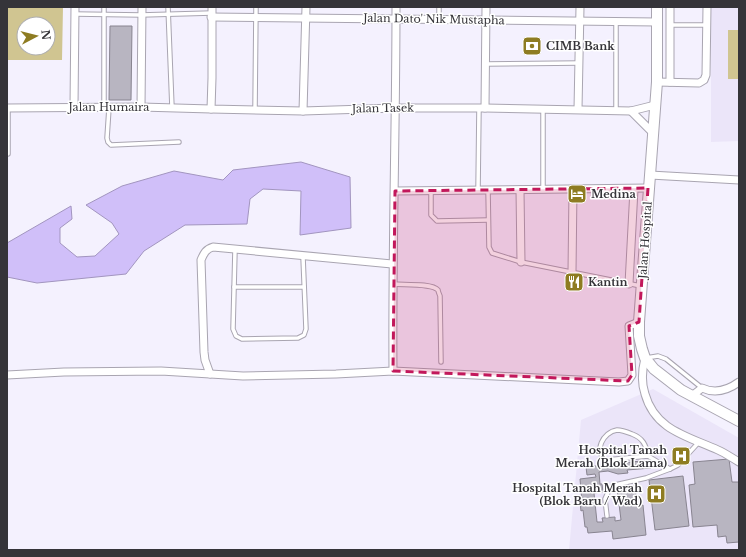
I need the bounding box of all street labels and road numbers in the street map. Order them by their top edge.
street label: Jalan Dato' Nik Mustapha [361,11,506,27]
street label: Jalan Humaira [67,100,150,114]
street label: Jalan Tasek [350,100,414,116]
street label: Jalan Hospital [635,200,655,281]

